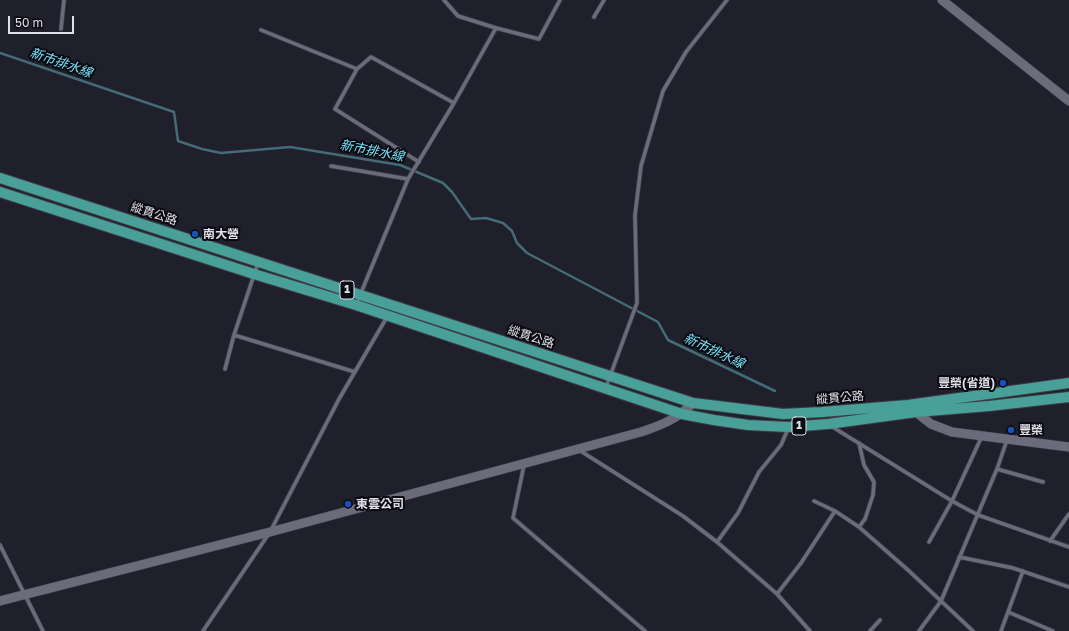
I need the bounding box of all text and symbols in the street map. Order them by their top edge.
scale bar [10,8,76,34]
text: 50 m [15,15,43,30]
water label: 新市排水線 [28,45,94,81]
water label: 新市排水線 [339,137,405,165]
street label: 縱貫公路 [129,200,179,228]
place label: 南大營 [203,227,239,241]
marker: 南大營 [190,229,200,239]
road number: 1 [340,281,354,299]
street label: 縱貫公路 [506,323,556,351]
water label: 新市排水線 [681,330,747,372]
place label: 豐榮(省道) [938,376,995,390]
marker: 豐榮(省道) [998,378,1008,388]
street label: 縱貫公路 [815,389,865,407]
road number: 1 [792,417,806,435]
place label: 豐榮 [1019,423,1043,437]
marker: 豐榮 [1006,425,1016,435]
place label: 東雲公司 [356,497,404,511]
marker: 東雲公司 [343,499,353,509]

